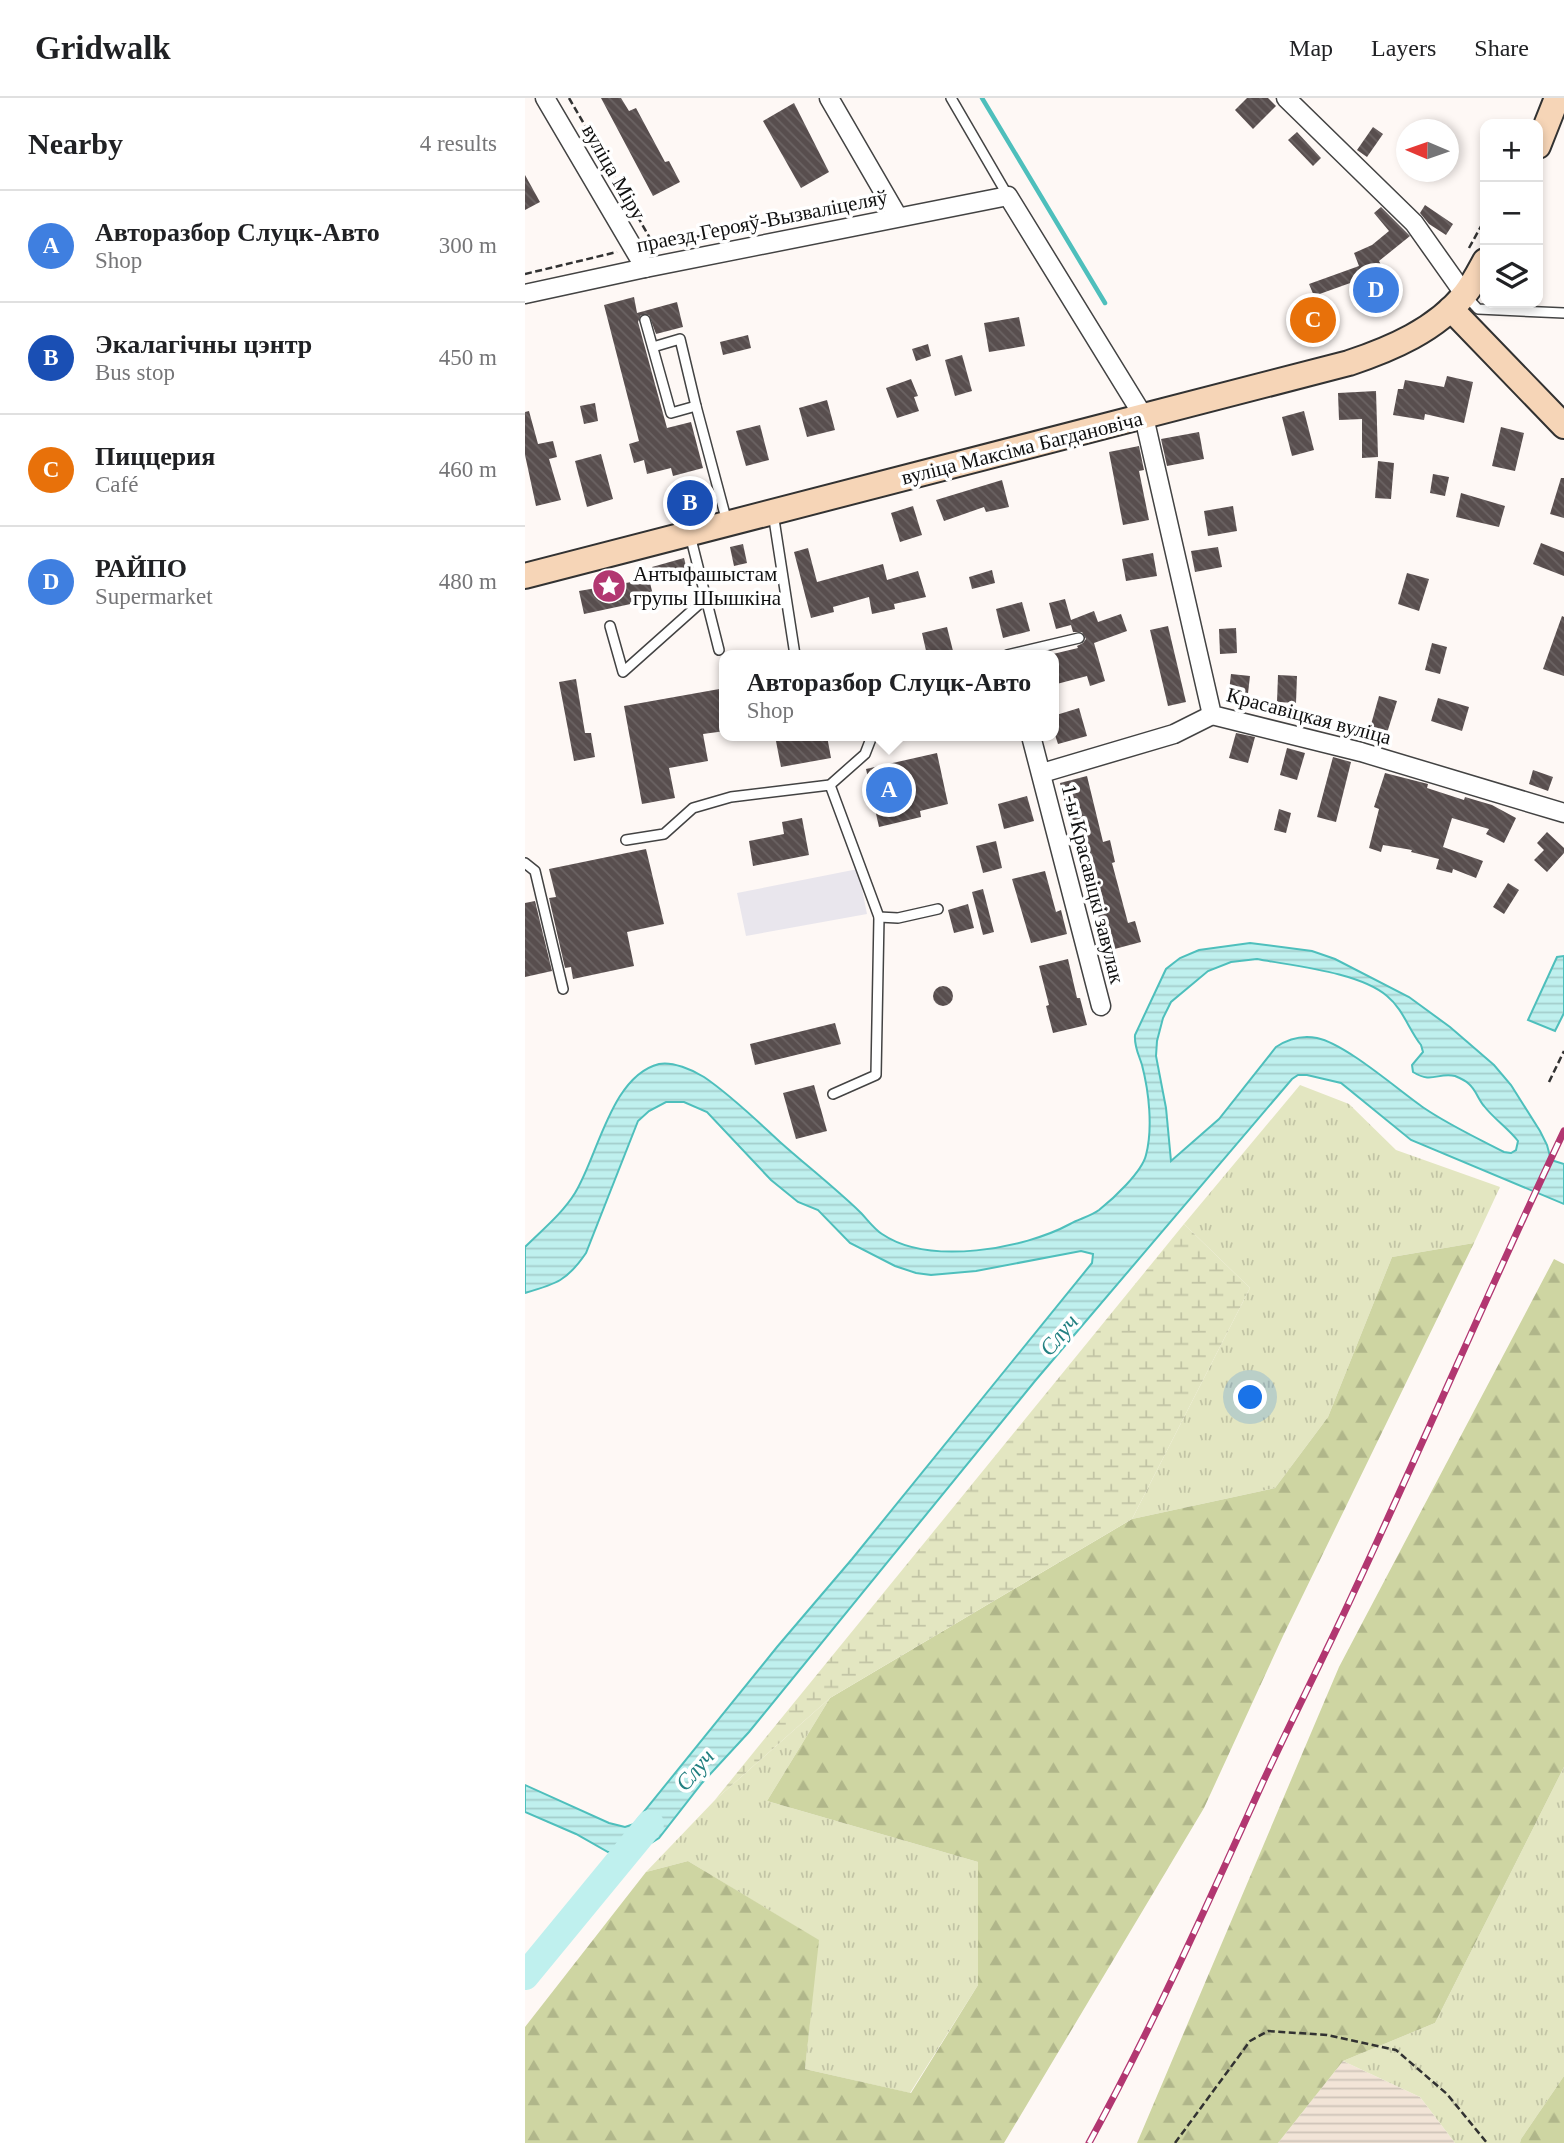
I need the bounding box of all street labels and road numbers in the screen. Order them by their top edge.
street label: вуліца Міру [577,120,651,224]
street label: праезд Герояў-Вызваліцеляў [634,185,890,257]
street label: вуліца Максіма Багдановіча [899,406,1146,490]
street label: Красавіцкая вуліца [1224,682,1395,750]
street label: 1-ы Красавіцкі завулак [1057,782,1130,987]

